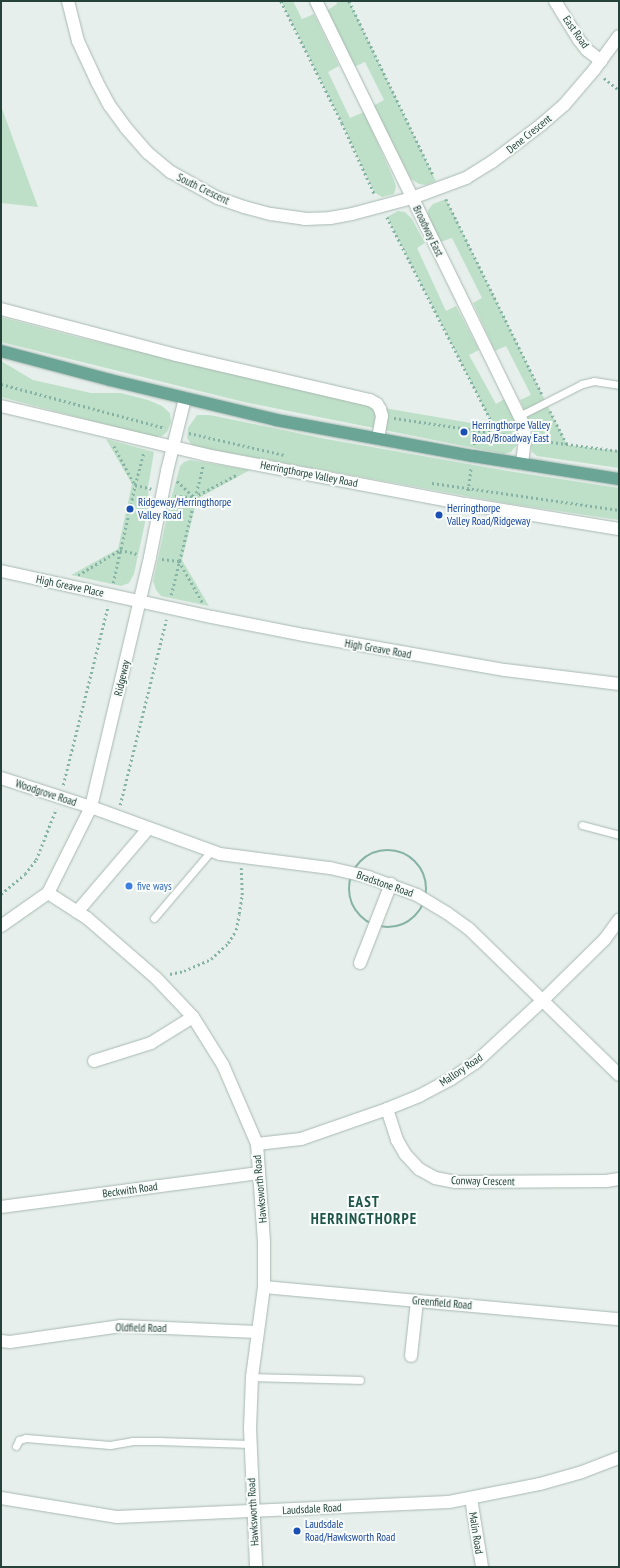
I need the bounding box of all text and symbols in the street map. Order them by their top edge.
street label: East Road [560,13,592,51]
street label: Dene Crescent [504,112,554,156]
street label: South Crescent [175,171,231,207]
street label: Broadway East [410,203,446,259]
place label: Herringthorpe Valley Road/Broadway East [472,419,550,445]
marker: Herringthorpe Valley Road/Broadway East [459,427,469,437]
street label: Herringthorpe Valley Road [259,458,359,490]
place label: Ridgeway/Herringthorpe Valley Road [138,496,231,522]
place label: Herringthorpe Valley Road/Ridgeway [447,502,531,528]
marker: Ridgeway/Herringthorpe Valley Road [125,504,135,514]
marker: Herringthorpe Valley Road/Ridgeway [434,510,444,520]
street label: High Greave Place [35,572,105,600]
street label: High Greave Road [344,637,412,661]
street label: Ridgeway [111,659,133,697]
street label: Woodgrove Road [14,777,78,809]
street label: Bradstone Road [355,868,415,900]
place label: five ways [137,879,172,893]
marker: five ways [124,881,134,891]
street label: Mallory Road [437,1051,485,1089]
street label: Hawksworth Road [250,1154,270,1224]
street label: Conway Crescent [451,1174,515,1188]
street label: Beckwith Road [102,1180,158,1200]
district label: EAST HERRINGTHORPE [311,1192,417,1227]
street label: Greenfield Road [412,1294,472,1312]
street label: Oldfield Road [115,1321,167,1335]
street label: Hawksworth Road [245,1478,261,1546]
street label: Laudsdale Road [282,1501,342,1517]
street label: Malin Road [466,1511,486,1555]
place label: Laudsdale Road/Hawksworth Road [305,1518,395,1544]
marker: Laudsdale Road/Hawksworth Road [292,1526,302,1536]

